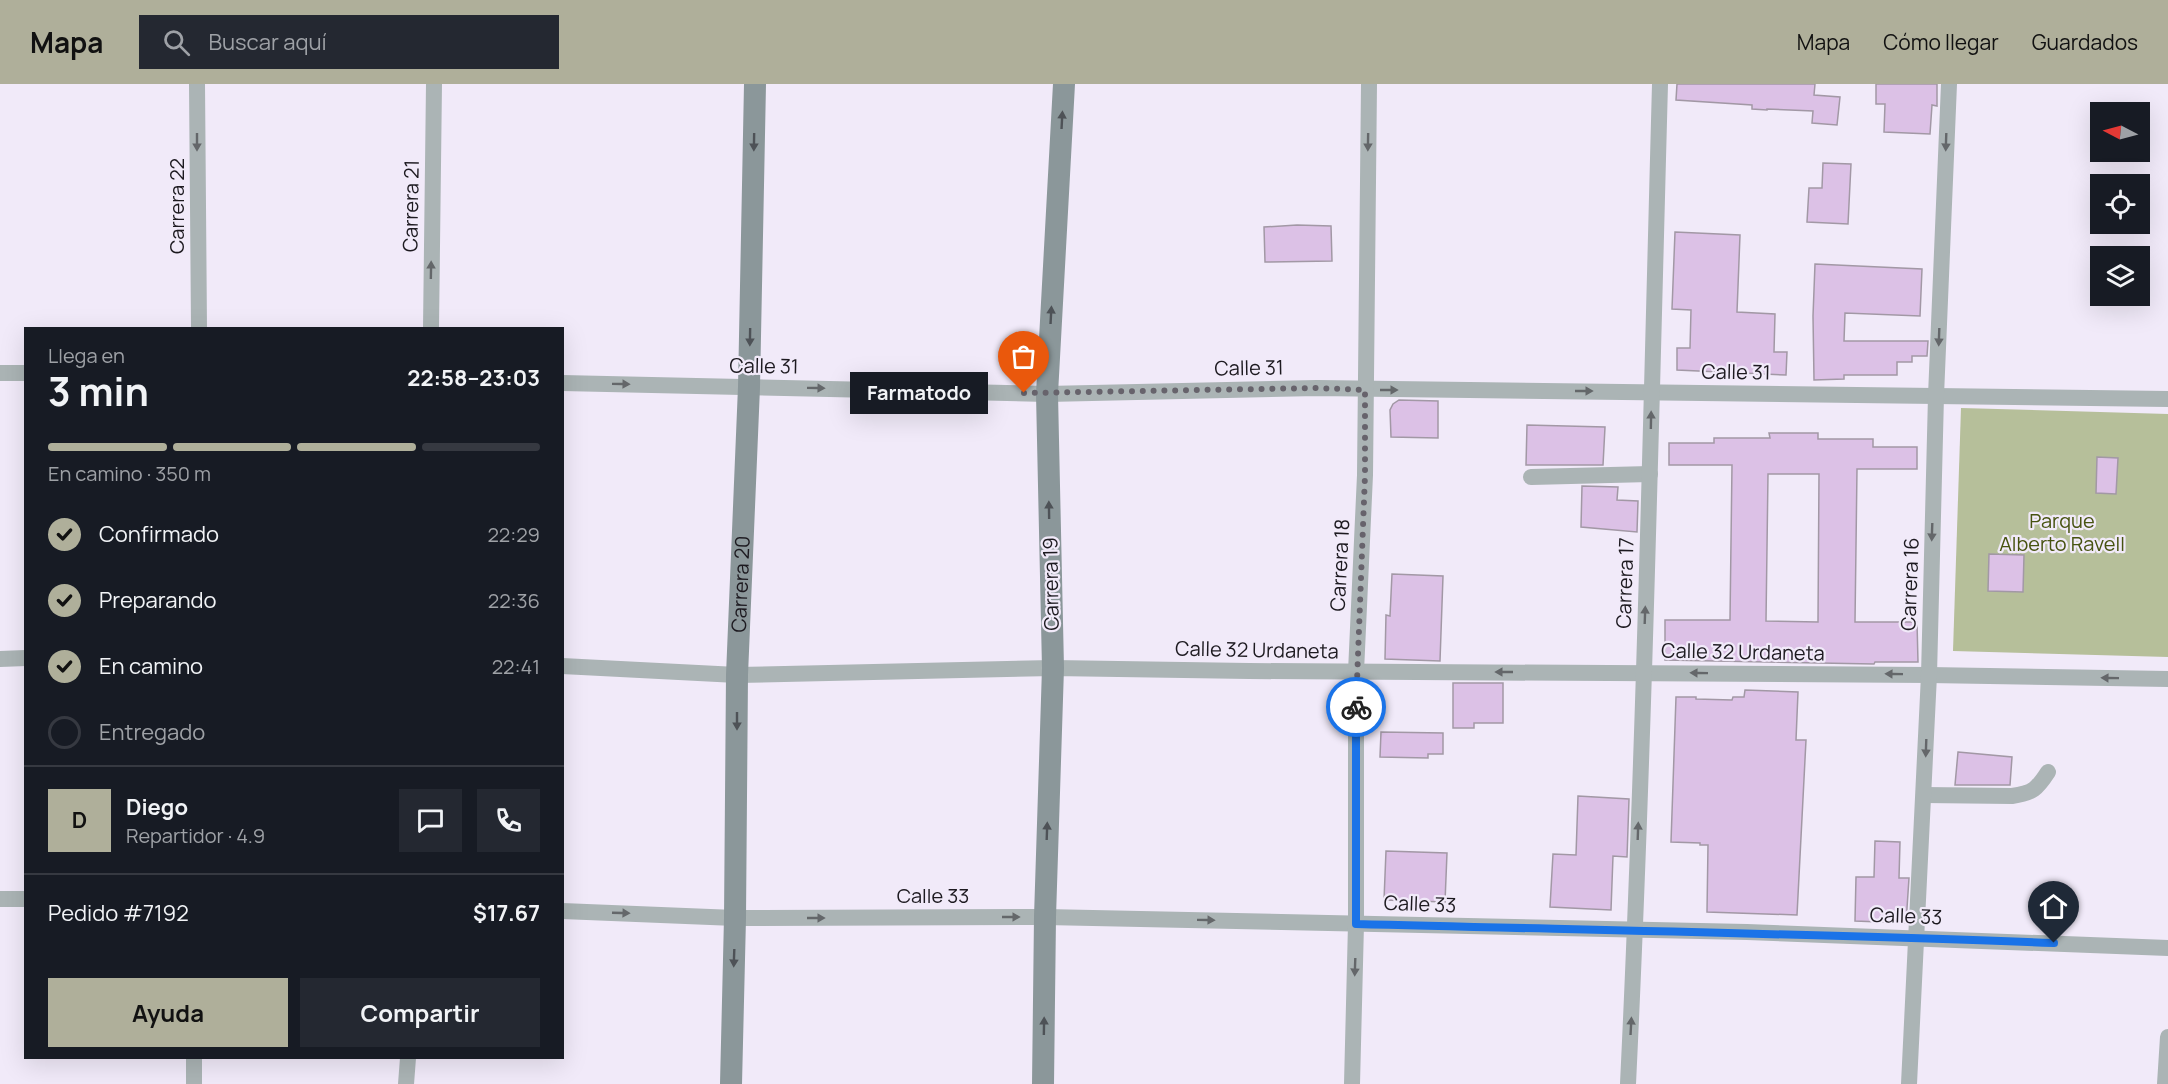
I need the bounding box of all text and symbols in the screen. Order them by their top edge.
search box [139,15,559,69]
text: Mapa [30,23,103,61]
icon: search [160,26,193,59]
text: Buscar aquí [208,27,327,57]
text: Mapa [1797,28,1850,56]
text: Cómo llegar [1883,28,1999,56]
text: Guardados [2032,28,2138,56]
north arrow [2090,102,2150,162]
map controls [2090,102,2150,306]
one-way arrow [1057,110,1067,129]
one-way arrow [192,133,202,152]
one-way arrow [749,133,758,152]
one-way arrow [1363,133,1373,152]
one-way arrow [1942,133,1951,152]
street label: Carrera 22 [163,158,190,254]
street label: Carrera 21 [396,160,425,252]
button: locate [2090,174,2150,234]
button: layers [2090,246,2150,306]
one-way arrow [427,261,436,280]
one-way arrow [1046,305,1056,324]
one-way arrow [745,328,755,347]
one-way arrow [1934,328,1943,347]
pin [998,331,1049,393]
icon: bag [1007,340,1040,373]
text: Llega en [48,342,125,369]
street label: Calle 31 [729,351,799,380]
street label: Calle 31 [1214,353,1284,382]
street label: Calle 31 [1701,357,1771,386]
text: 22:58–23:03 [407,363,540,393]
text: 3 min [48,364,149,418]
callout: Farmatodo [850,372,988,414]
one-way arrow [611,379,630,389]
text: Farmatodo [867,379,971,406]
one-way arrow [806,383,825,393]
one-way arrow [1379,385,1398,395]
one-way arrow [1574,386,1593,396]
one-way arrow [1646,410,1656,429]
text: En camino · 350 m [48,460,211,487]
one-way arrow [1045,500,1054,519]
park label: Parque Alberto Ravell [1999,507,2125,557]
icon: check [48,518,81,551]
street label: Carrera 18 [1324,518,1355,612]
text: Confirmado [99,519,219,549]
text: 22:29 [487,521,540,548]
one-way arrow [1928,523,1937,542]
street label: Carrera 20 [725,535,756,633]
street label: Carrera 19 [1036,537,1065,631]
street label: Carrera 17 [1609,537,1640,629]
street label: Carrera 16 [1894,537,1925,631]
icon: check [48,584,81,617]
text: Preparando [99,585,217,615]
text: 22:36 [488,587,540,614]
one-way arrow [1640,605,1650,624]
street label: Calle 32 Urdaneta [1175,635,1339,664]
street label: Calle 32 Urdaneta [1661,637,1825,666]
icon: check [48,650,81,683]
text: En camino [99,651,203,681]
text: 22:41 [492,653,540,680]
one-way arrow [1494,667,1513,677]
one-way arrow [1689,668,1708,678]
one-way arrow [1884,670,1903,679]
one-way arrow [2100,673,2119,683]
courier [1326,677,1386,737]
icon: bike [1340,691,1373,724]
one-way arrow [732,712,742,731]
text: Entregado [99,717,205,747]
one-way arrow [1921,739,1930,758]
button: chat [399,789,462,852]
button: phone [477,789,540,852]
text: Diego [126,792,188,822]
text: D [72,805,87,835]
one-way arrow [1043,821,1052,840]
one-way arrow [1633,821,1643,840]
text: Repartidor · 4.9 [126,822,265,849]
pin [2028,881,2079,943]
street label: Calle 33 [897,882,969,909]
street label: Calle 33 [1383,889,1457,918]
icon: home [2037,890,2070,923]
text: Pedido #7192 [48,898,189,928]
text: $17.67 [473,898,540,928]
street label: Calle 33 [1869,901,1943,930]
one-way arrow [611,909,630,918]
one-way arrow [1001,912,1020,922]
one-way arrow [806,913,825,923]
one-way arrow [1196,916,1215,925]
one-way arrow [729,949,739,968]
one-way arrow [1350,958,1360,977]
button: Ayuda [48,978,288,1047]
button: Compartir [300,978,540,1047]
one-way arrow [1039,1016,1048,1035]
one-way arrow [1626,1016,1635,1035]

